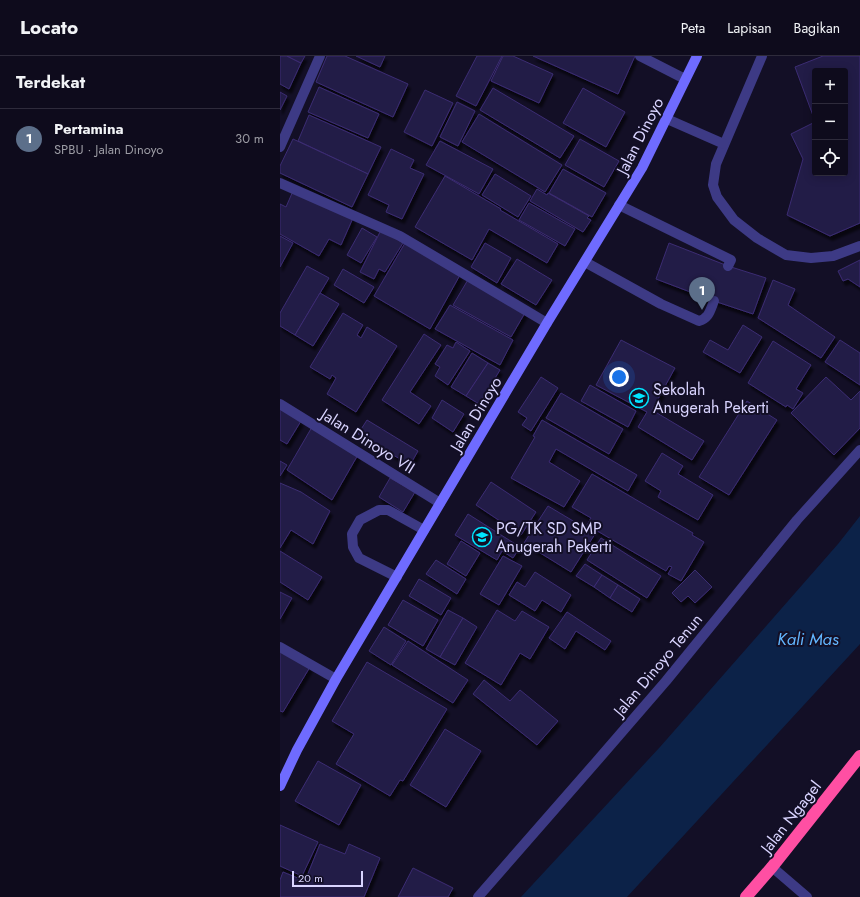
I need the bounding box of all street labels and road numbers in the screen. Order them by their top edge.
street label: Jalan Dinoyo [610,93,669,180]
street label: Jalan Dinoyo [444,372,508,457]
street label: Jalan Dinoyo VII [315,402,419,479]
street label: Jalan Dinoyo Tenun [607,609,708,723]
street label: Jalan Ngagel [754,776,827,860]

